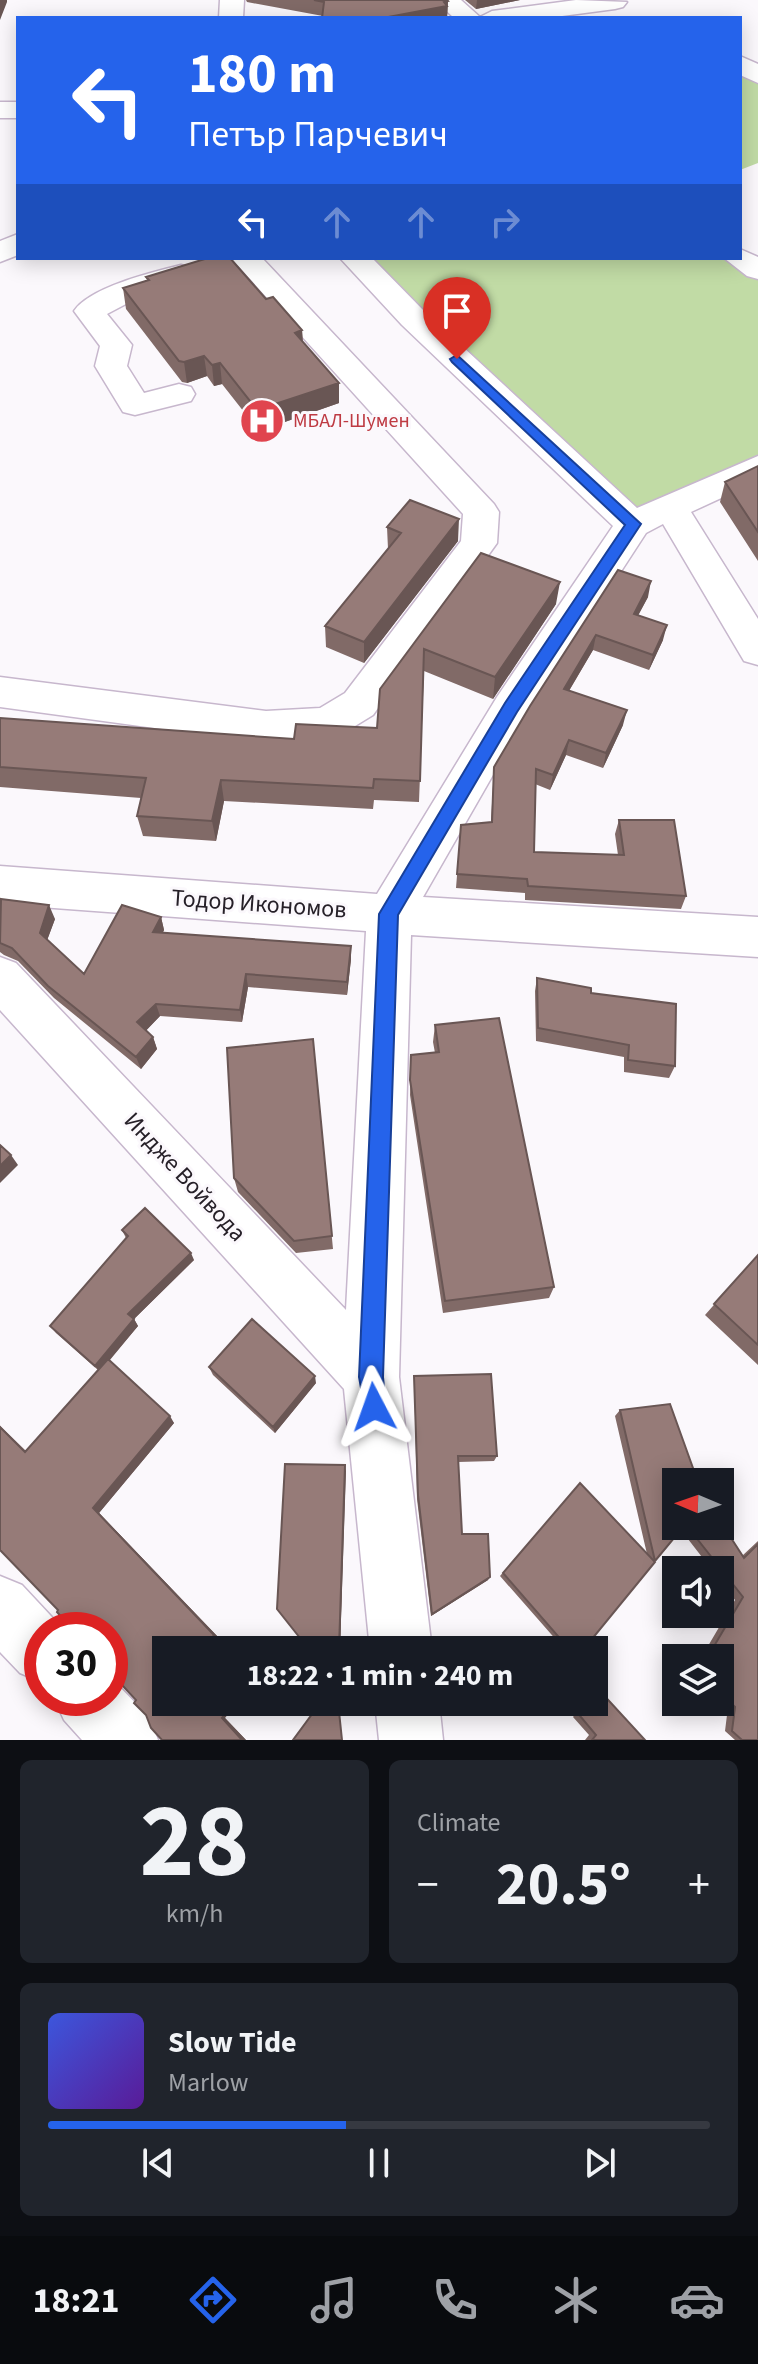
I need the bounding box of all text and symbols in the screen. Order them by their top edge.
text: 180 m [188,35,336,114]
icon: left [56,48,160,152]
text: Петър Парчевич [188,109,448,160]
icon: left [231,200,275,244]
icon: ahead [315,200,359,244]
icon: ahead [399,200,443,244]
icon: right [483,200,527,244]
pin [423,277,491,359]
icon: arrive [435,289,479,333]
hospital icon: МБАЛ-Шумен [238,397,286,445]
place label: МБАЛ-Шумен [293,407,410,435]
street label: Тодор Икономов [170,880,348,928]
street label: Индже Войвода [116,1104,254,1250]
position arrow [332,1365,416,1449]
north arrow [662,1468,734,1540]
map controls [662,1468,734,1716]
button: sound [662,1556,734,1628]
speed limit sign: 30 [24,1612,128,1716]
button: layers [662,1644,734,1716]
text: 18:22 · 1 min · 240 m [247,1654,513,1697]
text: 28 [140,1769,249,1917]
text: Climate [417,1804,501,1841]
text: 20.5° [496,1843,631,1928]
text: − [417,1854,439,1917]
text: + [688,1854,710,1917]
text: km/h [166,1895,223,1932]
text: Slow Tide [168,2021,297,2064]
text: Marlow [168,2064,248,2101]
icon: previous [136,2141,180,2185]
icon: pause [357,2141,401,2185]
icon: next [578,2141,622,2185]
icon: directions [185,2272,241,2328]
icon: music [306,2272,362,2328]
icon: phone [427,2272,483,2328]
icon: climate [548,2272,604,2328]
icon: car [669,2272,725,2328]
text: 18:21 [33,2275,119,2326]

